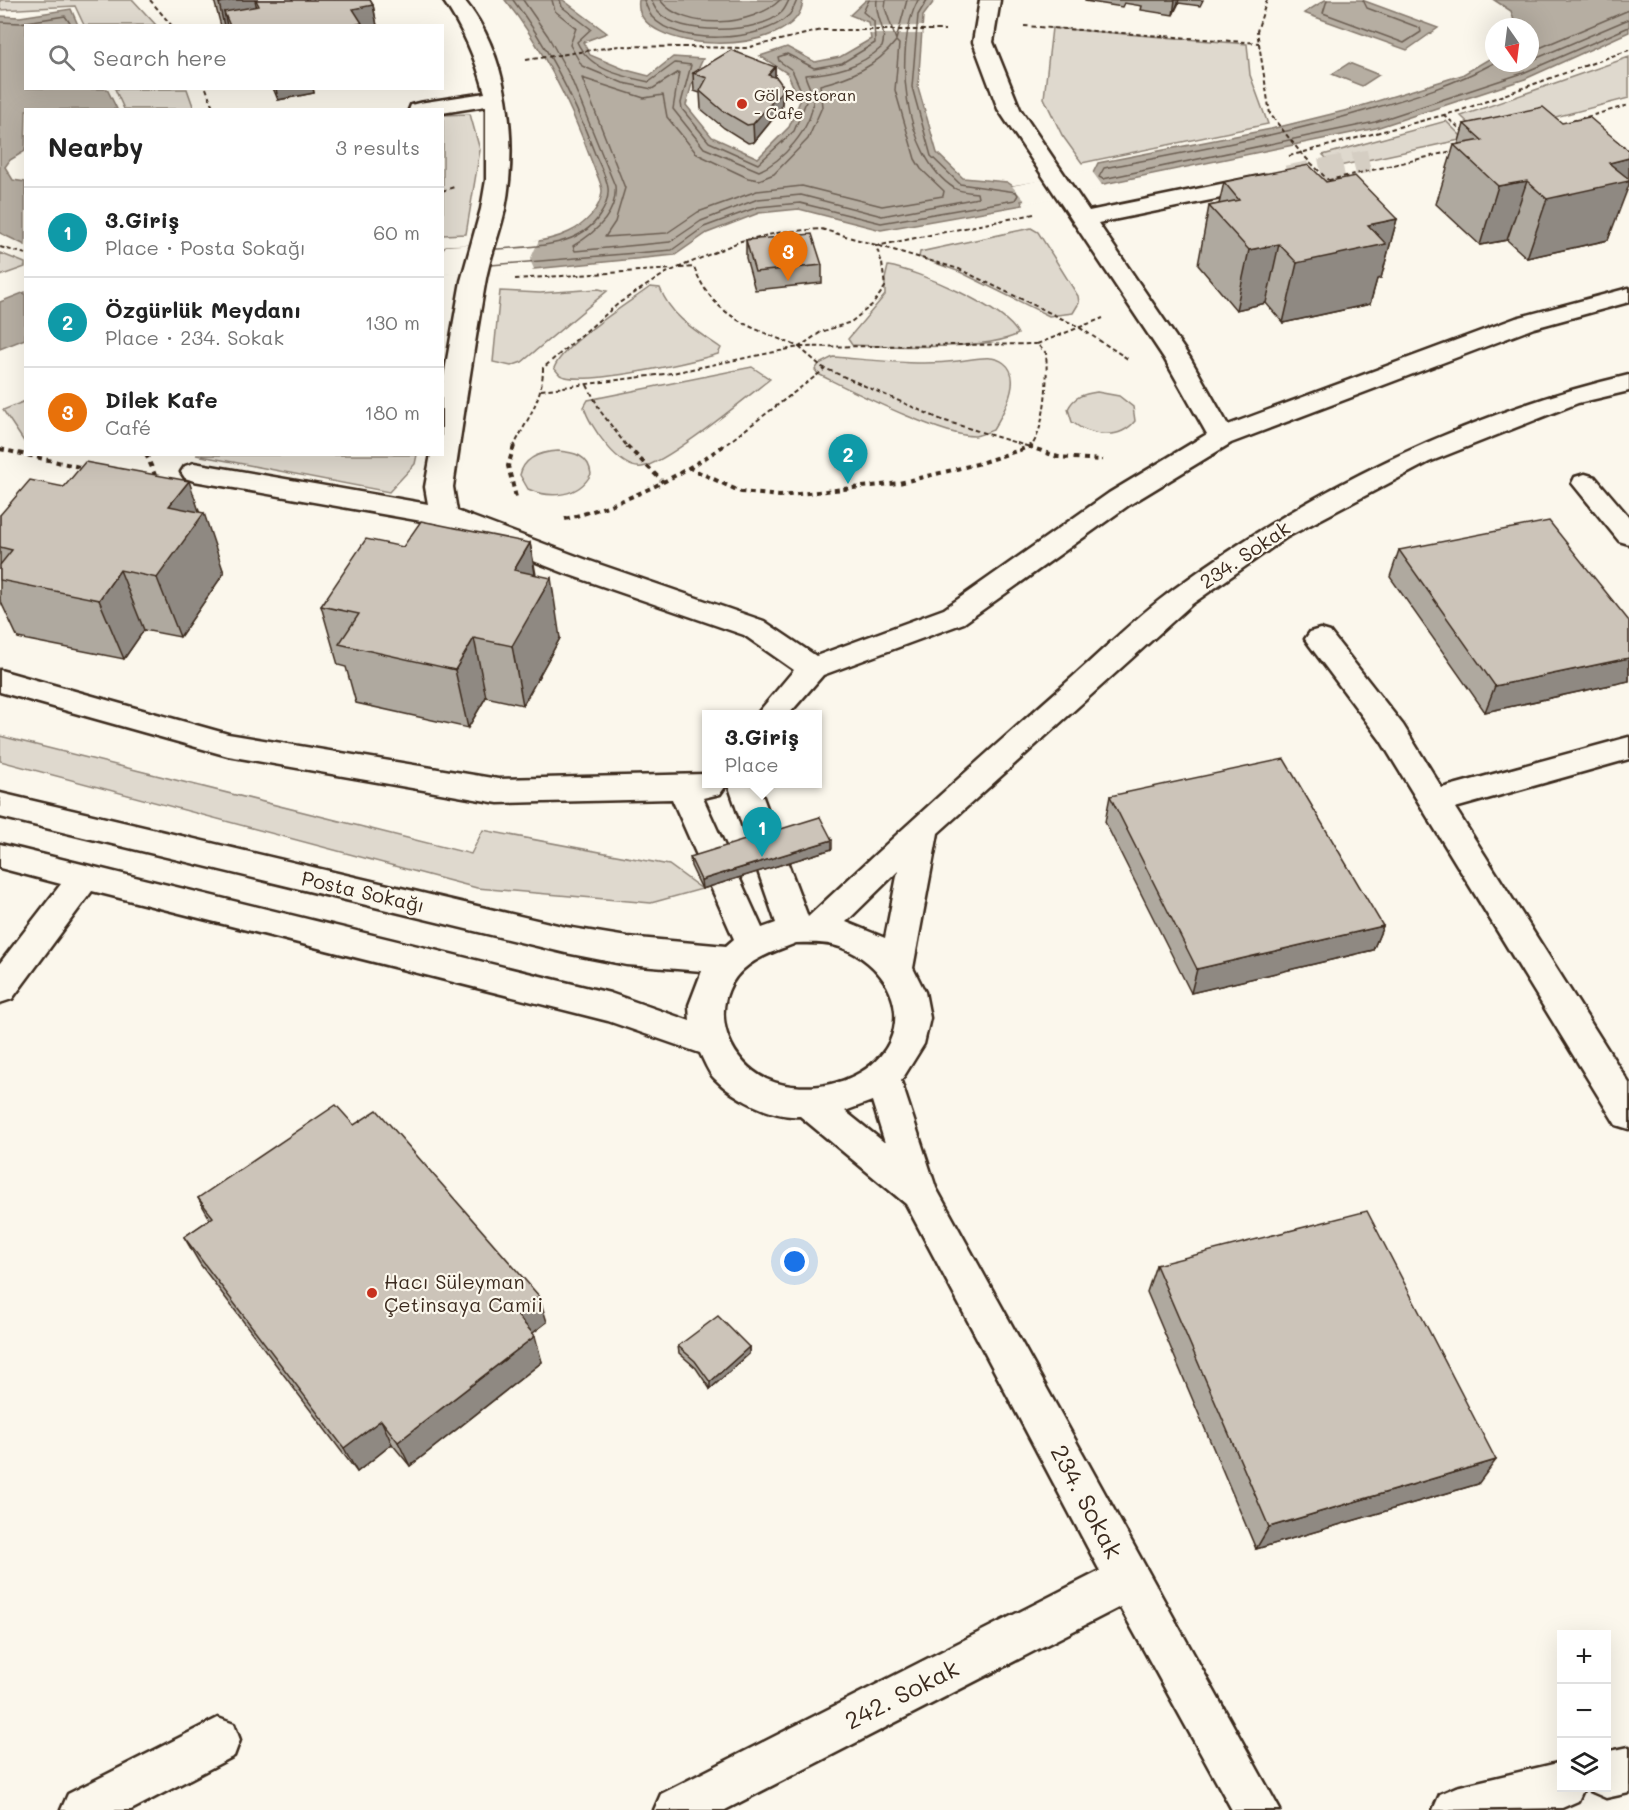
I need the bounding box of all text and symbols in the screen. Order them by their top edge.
north arrow [1485,18,1539,72]
search box [24,24,444,90]
icon: search [45,41,78,74]
text: Search here [93,43,227,72]
place label: Göl Restoran - Cafe [754,84,856,123]
marker: Göl Restoran - Cafe [735,97,749,111]
text: Nearby [48,130,143,164]
text: 3 results [335,134,420,160]
text: 3.Giriş [105,205,179,234]
text: 1 [63,219,72,245]
text: 60 m [373,219,420,245]
pin: 3 [768,232,808,281]
text: Place · Posta Sokağı [105,234,306,260]
text: Özgürlük Meydanı [105,295,301,324]
text: 2 [62,309,73,335]
text: 130 m [365,309,420,335]
text: Place · 234. Sokak [105,324,284,350]
text: Dilek Kafe [105,385,218,414]
text: 3 [62,399,74,425]
text: 180 m [364,399,420,425]
text: Café [105,414,151,440]
pin: 2 [828,434,868,484]
street label: 234. Sokak [1194,514,1295,594]
popup [702,710,822,788]
text: 3.Giriş [725,722,799,751]
text: Place [725,751,779,777]
pin: 1 [742,808,782,857]
street label: Posta Sokağı [299,864,427,918]
your location [780,1247,809,1276]
place label: Hacı Süleyman Çetinsaya Camii [384,1268,543,1317]
marker: Hacı Süleyman Çetinsaya Camii [365,1286,379,1300]
street label: 234. Sokak [1044,1439,1130,1564]
map controls [1557,1630,1611,1792]
button: + [1557,1630,1611,1684]
street label: 242. Sokak [839,1652,964,1736]
button: − [1557,1684,1611,1738]
button: layers [1557,1738,1611,1792]

